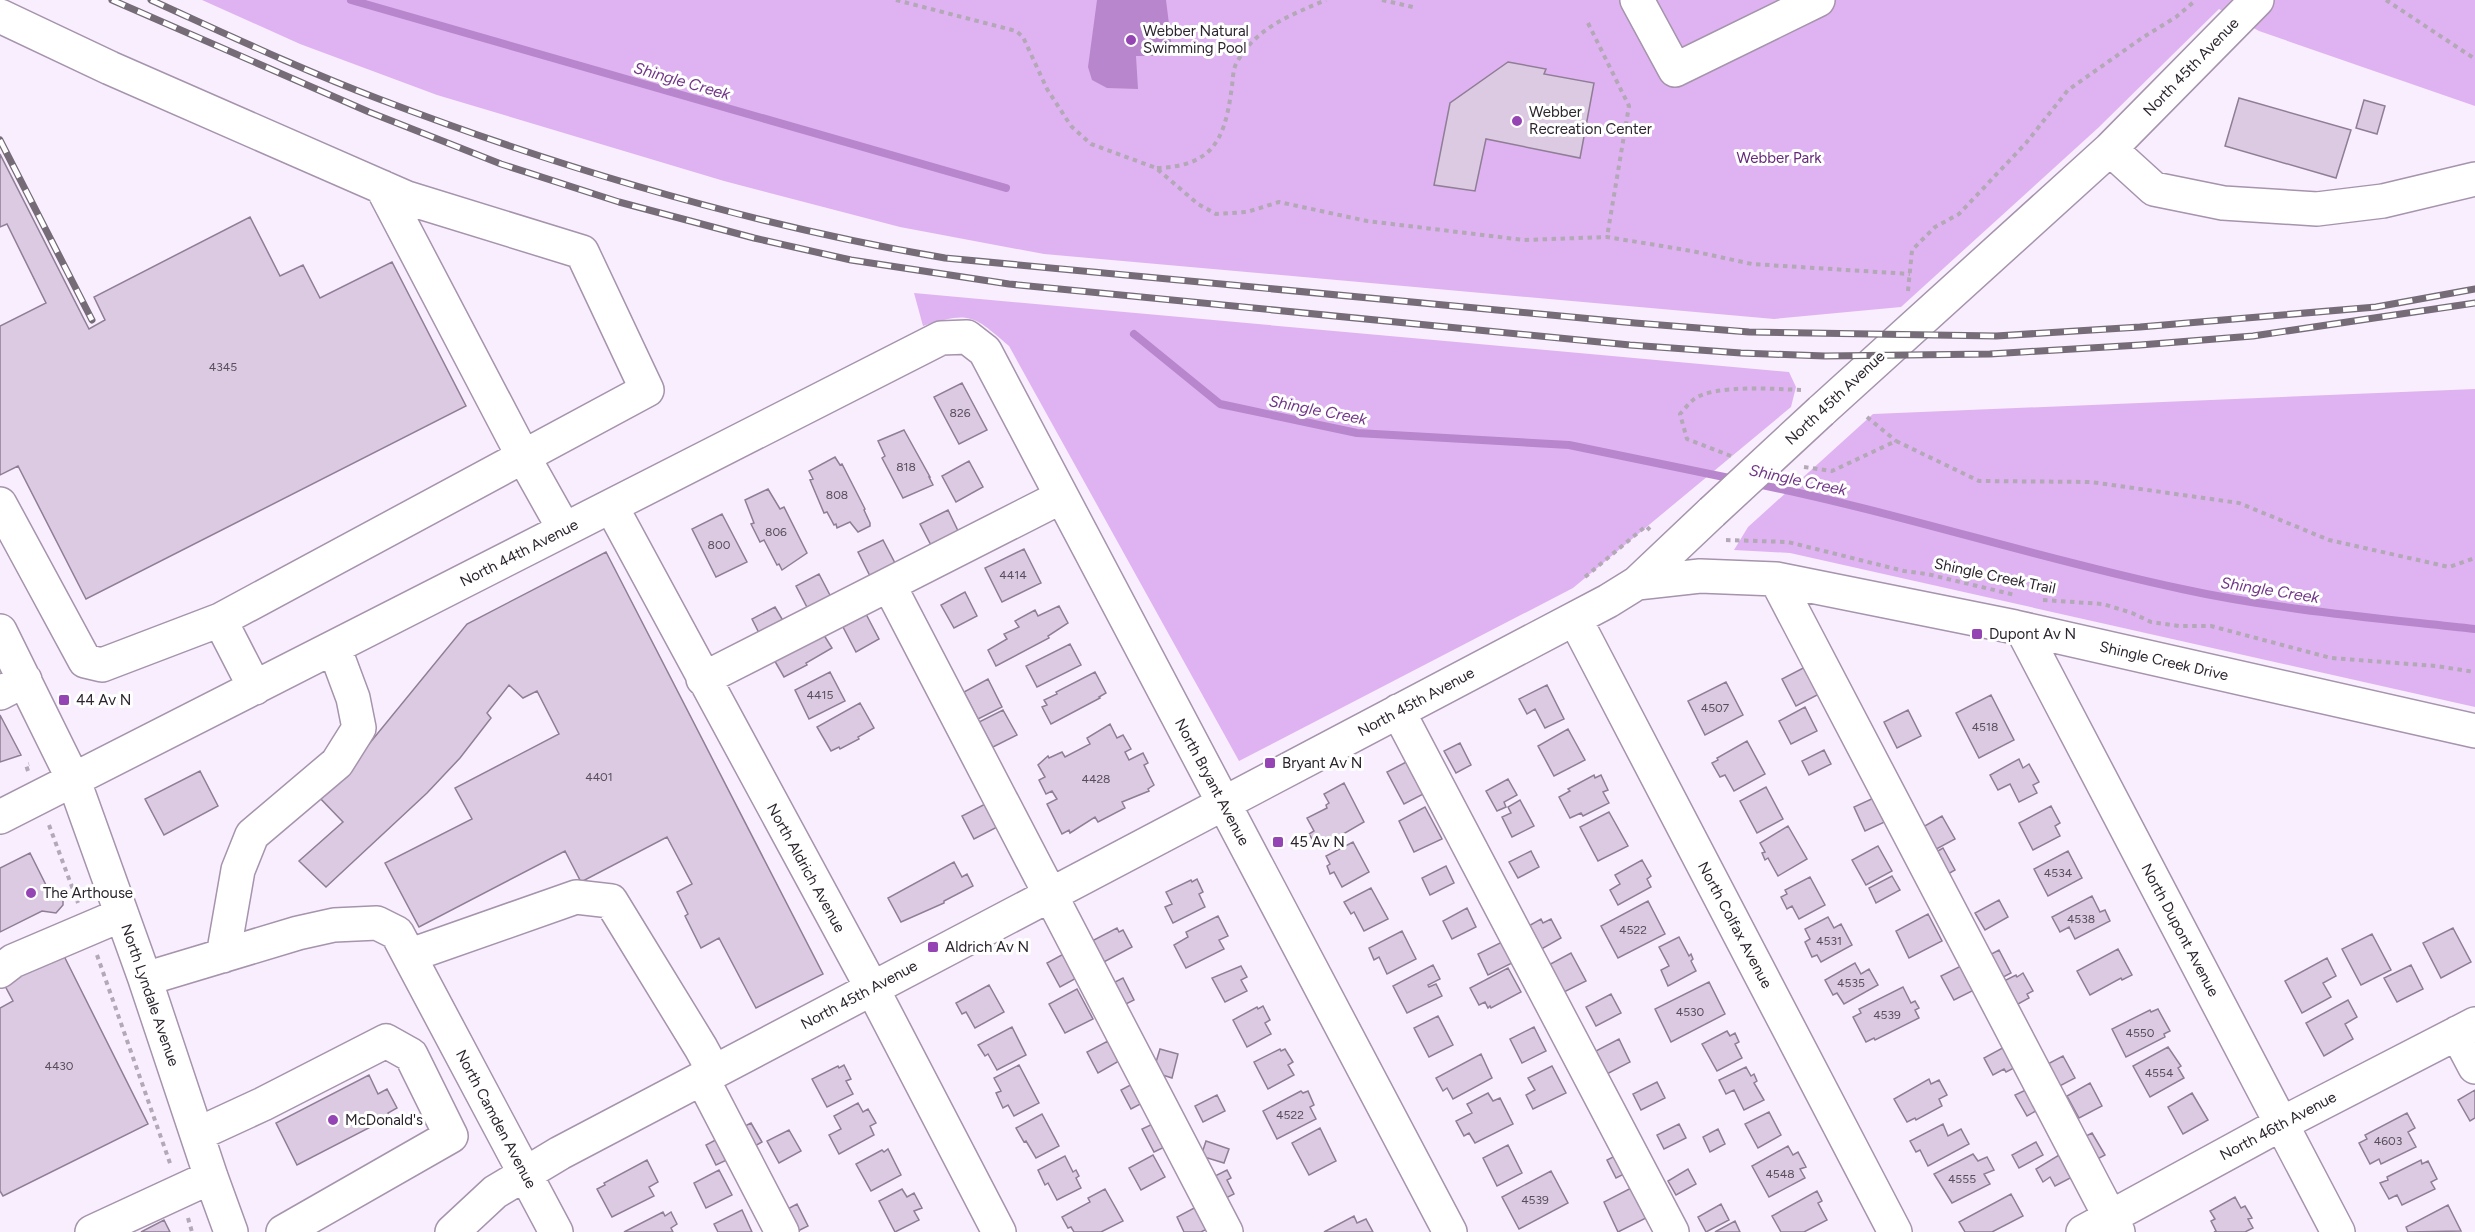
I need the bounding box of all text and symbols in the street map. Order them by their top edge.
street label: North 45th Avenue [2140,14,2242,120]
place label: Webber Natural Swimming Pool [1143,22,1249,57]
marker: Webber Natural Swimming Pool [1124,33,1138,47]
water label: Shingle Creek [632,58,734,104]
place label: Webber Recreation Center [1529,103,1652,138]
marker: Webber Recreation Center [1510,114,1524,128]
park label: Webber Park [1736,149,1822,167]
street label: North 45th Avenue [1781,347,1889,449]
house number: 4345 [209,360,237,374]
water label: Shingle Creek [1267,391,1370,429]
house number: 826 [950,406,971,420]
house number: 818 [896,460,916,474]
water label: Shingle Creek [1747,460,1850,500]
house number: 808 [826,488,848,502]
street label: North 44th Avenue [457,515,581,591]
house number: 806 [765,525,787,539]
house number: 800 [708,538,731,552]
street label: Shingle Creek Trail [1933,554,2057,598]
house number: 4414 [999,568,1027,582]
water label: Shingle Creek [2219,573,2322,607]
place label: Dupont Av N [1989,625,2076,643]
marker: Dupont Av N [1970,627,1984,641]
street label: Shingle Creek Drive [2098,637,2230,685]
street label: North 45th Avenue [1355,664,1477,740]
house number: 4415 [807,688,833,702]
place label: 44 Av N [76,691,131,709]
marker: 44 Av N [57,693,71,707]
house number: 4507 [1701,701,1730,715]
street label: North Bryant Avenue [1171,715,1253,849]
house number: 4518 [1972,720,1998,734]
place label: Bryant Av N [1282,754,1362,772]
marker: Bryant Av N [1263,756,1277,770]
house number: 4401 [585,770,613,784]
house number: 4428 [1082,772,1110,786]
street label: North Aldrich Avenue [763,800,849,936]
place label: 45 Av N [1290,833,1345,851]
marker: 45 Av N [1271,835,1285,849]
street label: North Colfax Avenue [1694,859,1776,991]
street label: North Dupont Avenue [2137,860,2223,1000]
house number: 4534 [2044,866,2073,880]
place label: The Arthouse [43,884,133,902]
marker: The Arthouse [24,886,38,900]
house number: 4538 [2067,912,2095,926]
street label: North Lyndale Avenue [117,921,183,1069]
house number: 4522 [1619,923,1647,937]
house number: 4531 [1816,934,1842,948]
place label: Aldrich Av N [945,938,1029,956]
marker: Aldrich Av N [926,940,940,954]
street label: North 45th Avenue [798,957,920,1033]
house number: 4535 [1837,976,1865,990]
house number: 4530 [1676,1005,1705,1019]
house number: 4539 [1873,1008,1901,1022]
house number: 4550 [2126,1026,2155,1040]
street label: North Camden Avenue [452,1047,540,1191]
house number: 4430 [44,1059,74,1073]
house number: 4554 [2145,1066,2174,1080]
street label: North 46th Avenue [2217,1088,2339,1164]
house number: 4522 [1276,1108,1304,1122]
place label: McDonald's [345,1111,423,1129]
marker: McDonald's [326,1113,340,1127]
house number: 4603 [2374,1134,2402,1148]
house number: 4548 [1765,1167,1795,1181]
house number: 4555 [1948,1172,1976,1186]
house number: 4539 [1521,1193,1549,1207]

